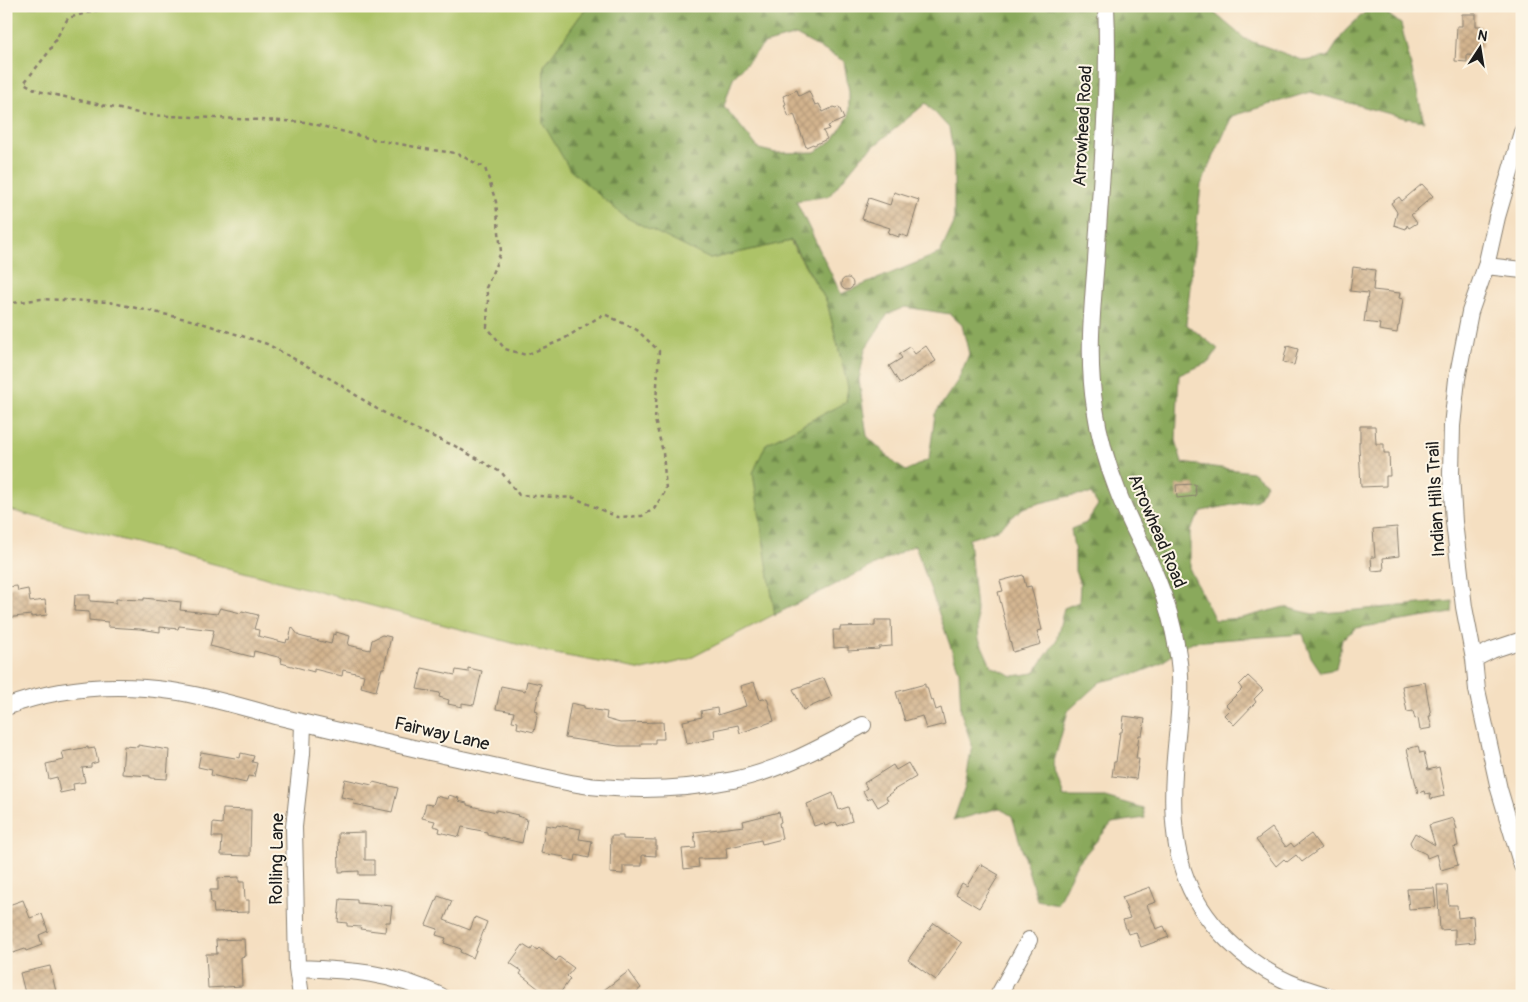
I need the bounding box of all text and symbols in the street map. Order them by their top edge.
north arrow [1456,22,1506,72]
text: N [1476,26,1489,45]
street label: Arrowhead Road [1068,65,1098,187]
street label: Indian Hills Trail [1421,440,1451,558]
street label: Arrowhead Road [1123,471,1191,591]
street label: Fairway Lane [392,712,492,756]
street label: Rolling Lane [265,813,289,905]

